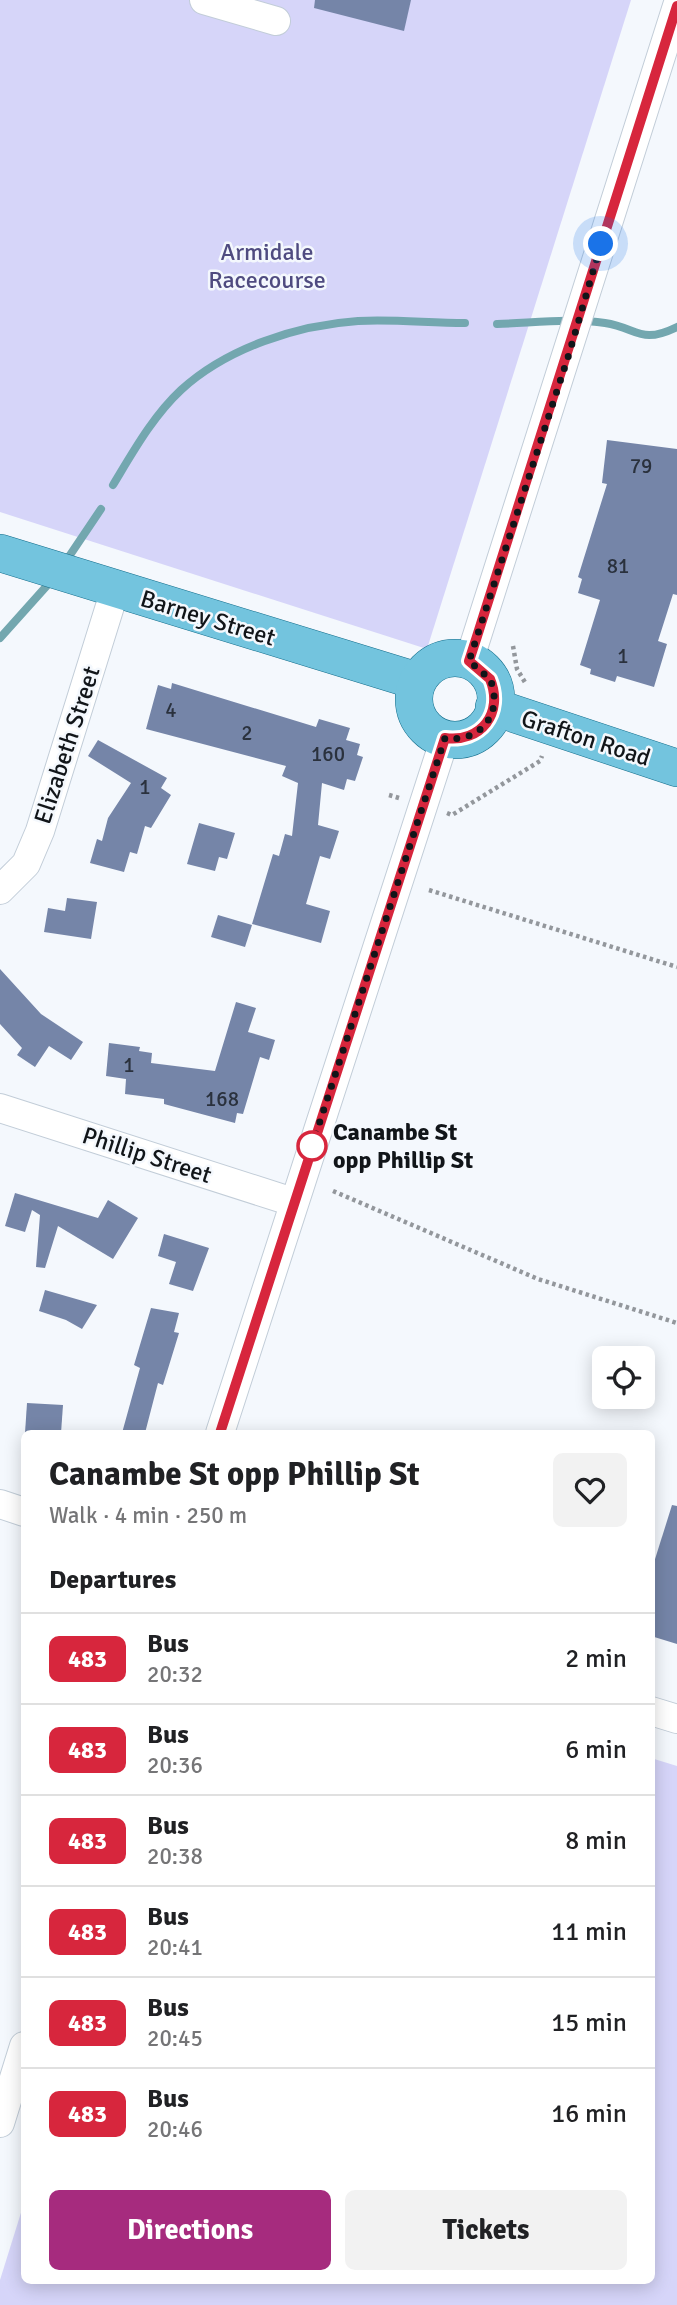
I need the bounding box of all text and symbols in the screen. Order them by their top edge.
your location [583,226,618,261]
park label: Armidale Racecourse [208,237,326,295]
house number: 79 [630,453,652,479]
house number: 81 [607,553,629,579]
street label: Barney Street [137,583,279,653]
house number: 1 [617,643,629,669]
street label: Elizabeth Street [27,662,107,828]
house number: 4 [165,697,177,723]
street label: Grafton Road [518,703,654,773]
house number: 2 [241,720,253,746]
house number: 160 [311,741,345,767]
house number: 1 [139,774,151,800]
house number: 1 [123,1052,135,1078]
house number: 168 [205,1086,239,1112]
place label: Canambe St opp Phillip St [333,1117,473,1175]
street label: Phillip Street [79,1120,215,1190]
marker: Canambe St opp Phillip St [297,1131,327,1161]
map controls [592,1346,655,1409]
button: locate [592,1346,655,1409]
button: heart [553,1453,627,1527]
text: Canambe St opp Phillip St [49,1454,420,1495]
text: Walk · 4 min · 250 m [49,1501,247,1530]
text: Departures [49,1564,176,1596]
text: Bus [147,1628,189,1660]
text: 2 min [565,1643,627,1675]
text: 483 [68,1644,107,1674]
text: 20:32 [147,1660,203,1689]
text: Bus [147,1719,189,1751]
text: 6 min [565,1734,627,1766]
text: 483 [68,1735,107,1765]
text: 20:36 [147,1751,203,1780]
text: Bus [147,1810,189,1842]
text: 8 min [565,1825,627,1857]
text: 483 [68,1826,107,1856]
text: 20:38 [147,1842,203,1871]
text: Bus [147,1901,189,1933]
text: 11 min [551,1916,627,1948]
text: 483 [68,1917,107,1947]
text: 20:41 [147,1933,203,1962]
text: Bus [147,1992,189,2024]
text: 15 min [551,2007,627,2039]
text: 483 [68,2008,107,2038]
text: 20:45 [147,2024,203,2053]
text: Bus [147,2083,189,2115]
text: 16 min [551,2098,627,2130]
text: 483 [68,2099,107,2129]
text: 20:46 [147,2115,203,2144]
button: Directions [49,2190,331,2270]
button: Tickets [345,2190,627,2270]

